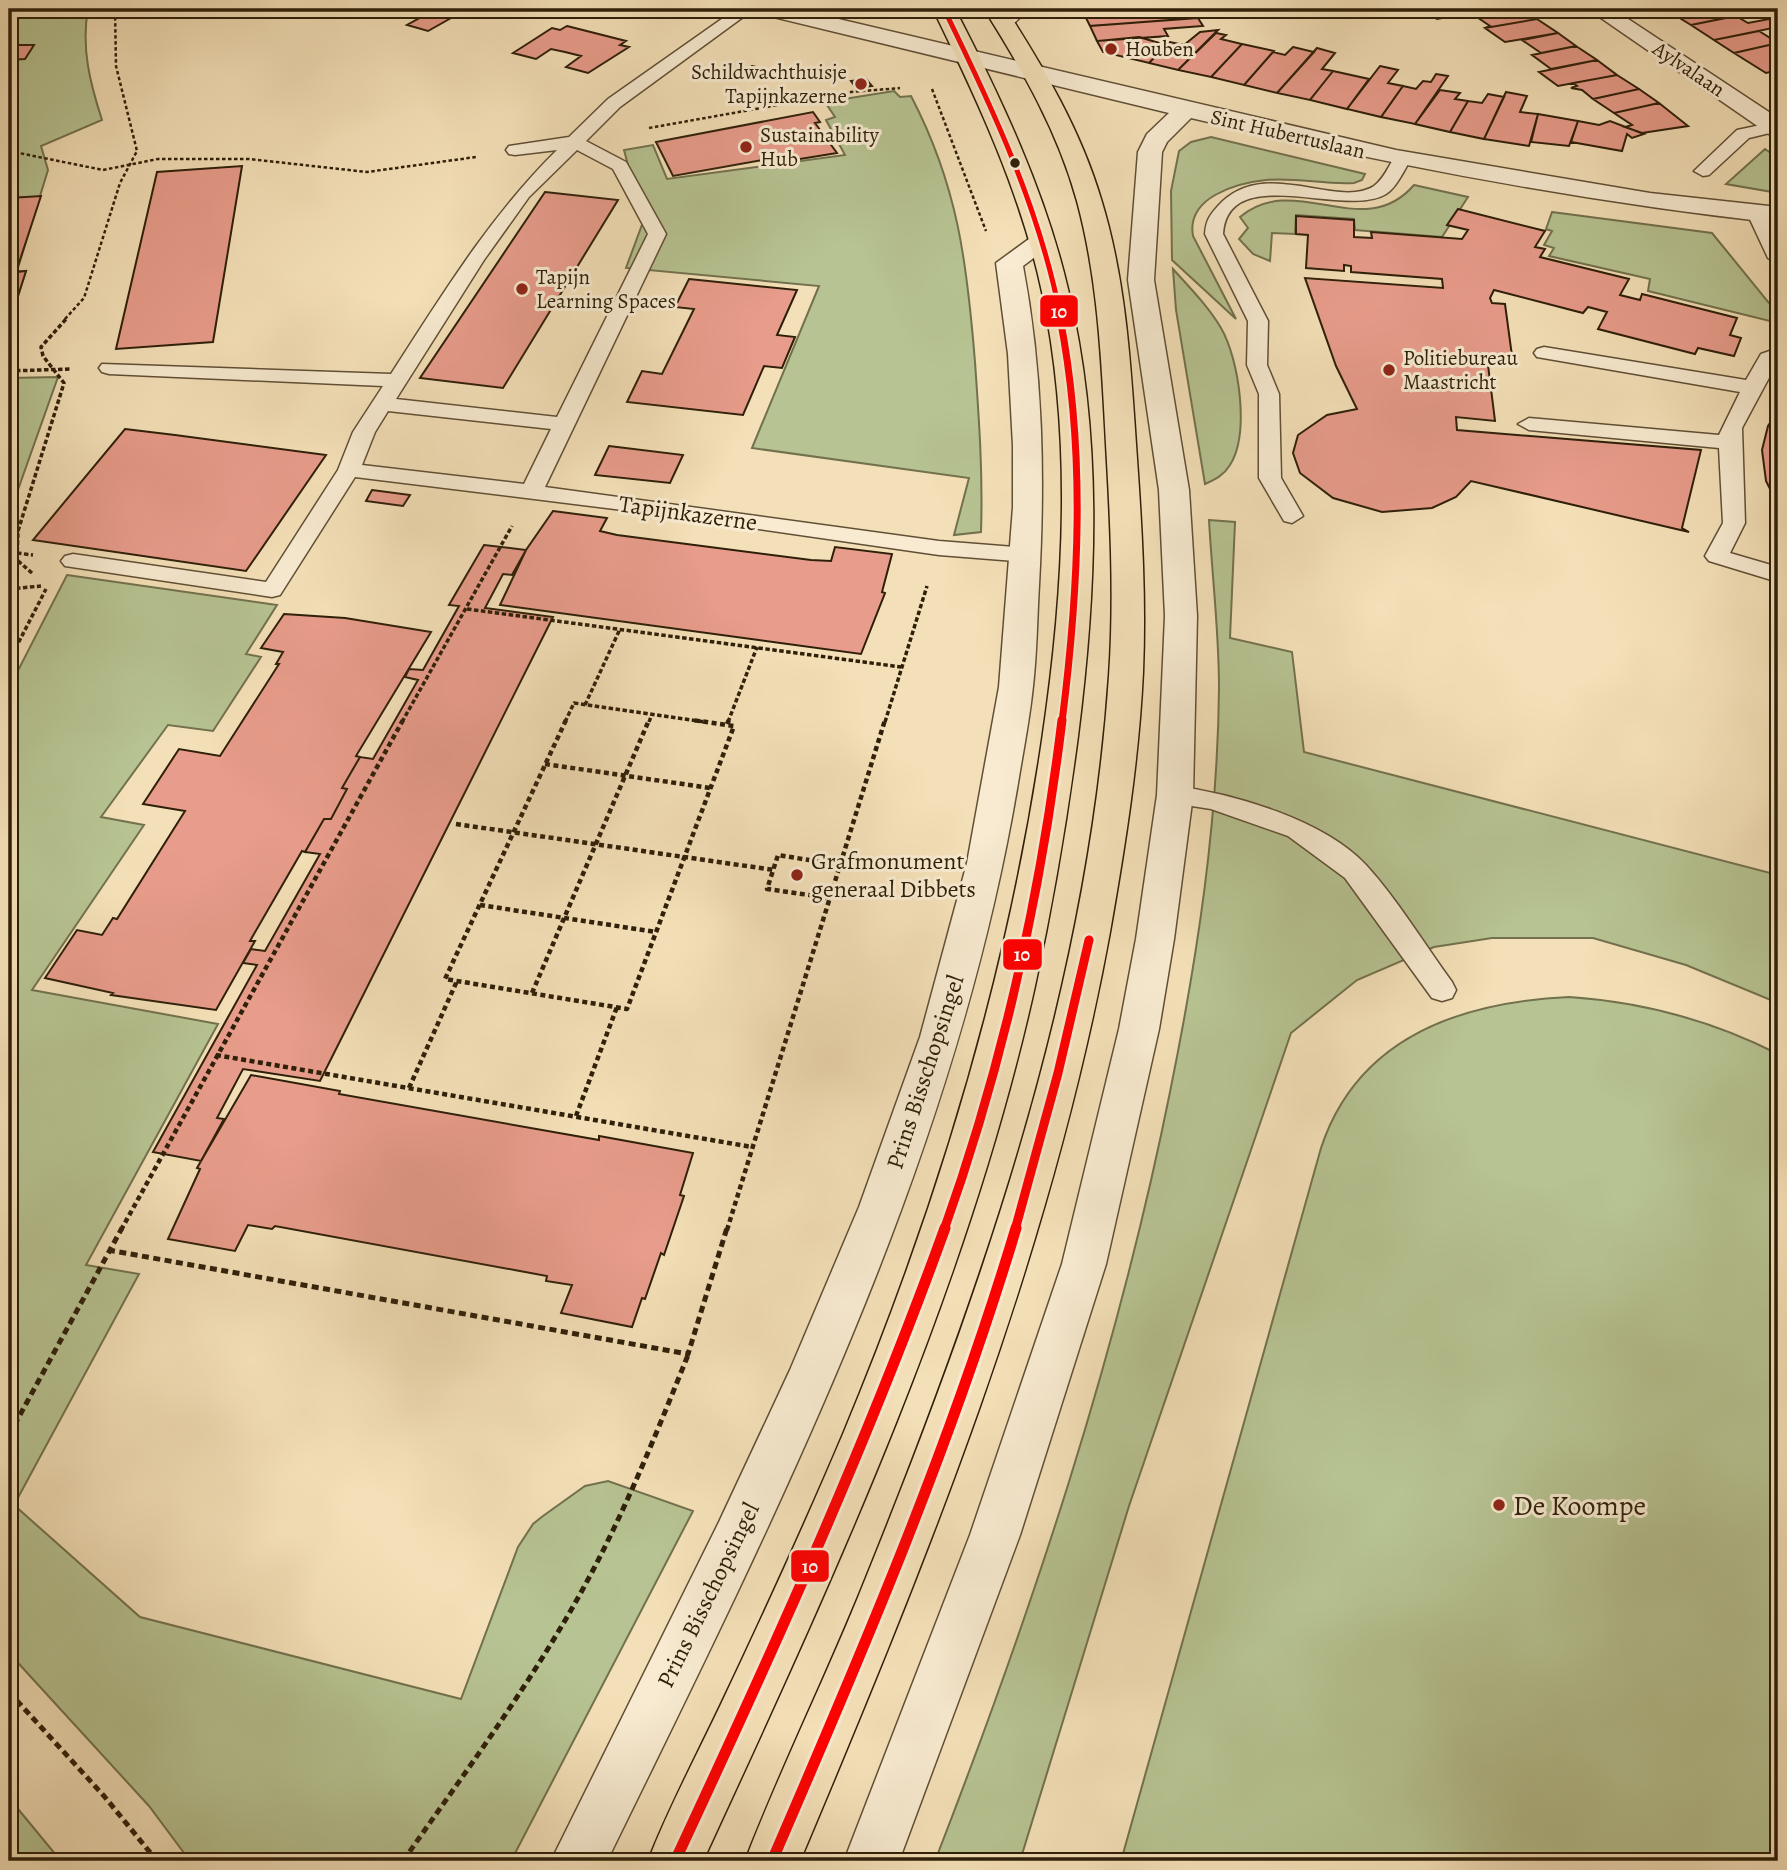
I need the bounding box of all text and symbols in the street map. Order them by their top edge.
street label: Aylvalaan [1647,34,1731,103]
place label: Houben [1125,35,1194,63]
marker: Houben [1103,41,1119,57]
place label: Schildwachthuisje Tapijnkazerne [691,58,847,110]
marker: Schildwachthuisje Tapijnkazerne [853,76,869,92]
street label: Sint Hubertuslaan [1208,103,1368,165]
place label: Sustainability Hub [760,121,879,173]
marker: Sustainability Hub [738,139,754,155]
unlabelled marker [1008,156,1022,170]
place label: Tapijn Learning Spaces [536,263,676,315]
marker: Tapijn Learning Spaces [514,281,530,297]
line badge: 10 [1039,294,1079,328]
text: 10 [1051,299,1068,325]
place label: Politiebureau Maastricht [1403,344,1518,396]
marker: Politiebureau Maastricht [1381,362,1397,378]
street label: Tapijnkazerne [617,487,759,539]
place label: Grafmonument generaal Dibbets [811,845,976,905]
marker: Grafmonument generaal Dibbets [789,867,805,883]
line badge: 10 [1002,938,1043,971]
text: 10 [1014,942,1031,968]
street label: Prins Bisschopsingel [878,971,972,1173]
place label: De Koompe [1513,1487,1646,1525]
street label: Prins Bisschopsingel [649,1497,767,1693]
marker: De Koompe [1491,1497,1507,1513]
line badge: 10 [790,1549,830,1583]
text: 10 [802,1554,819,1580]

